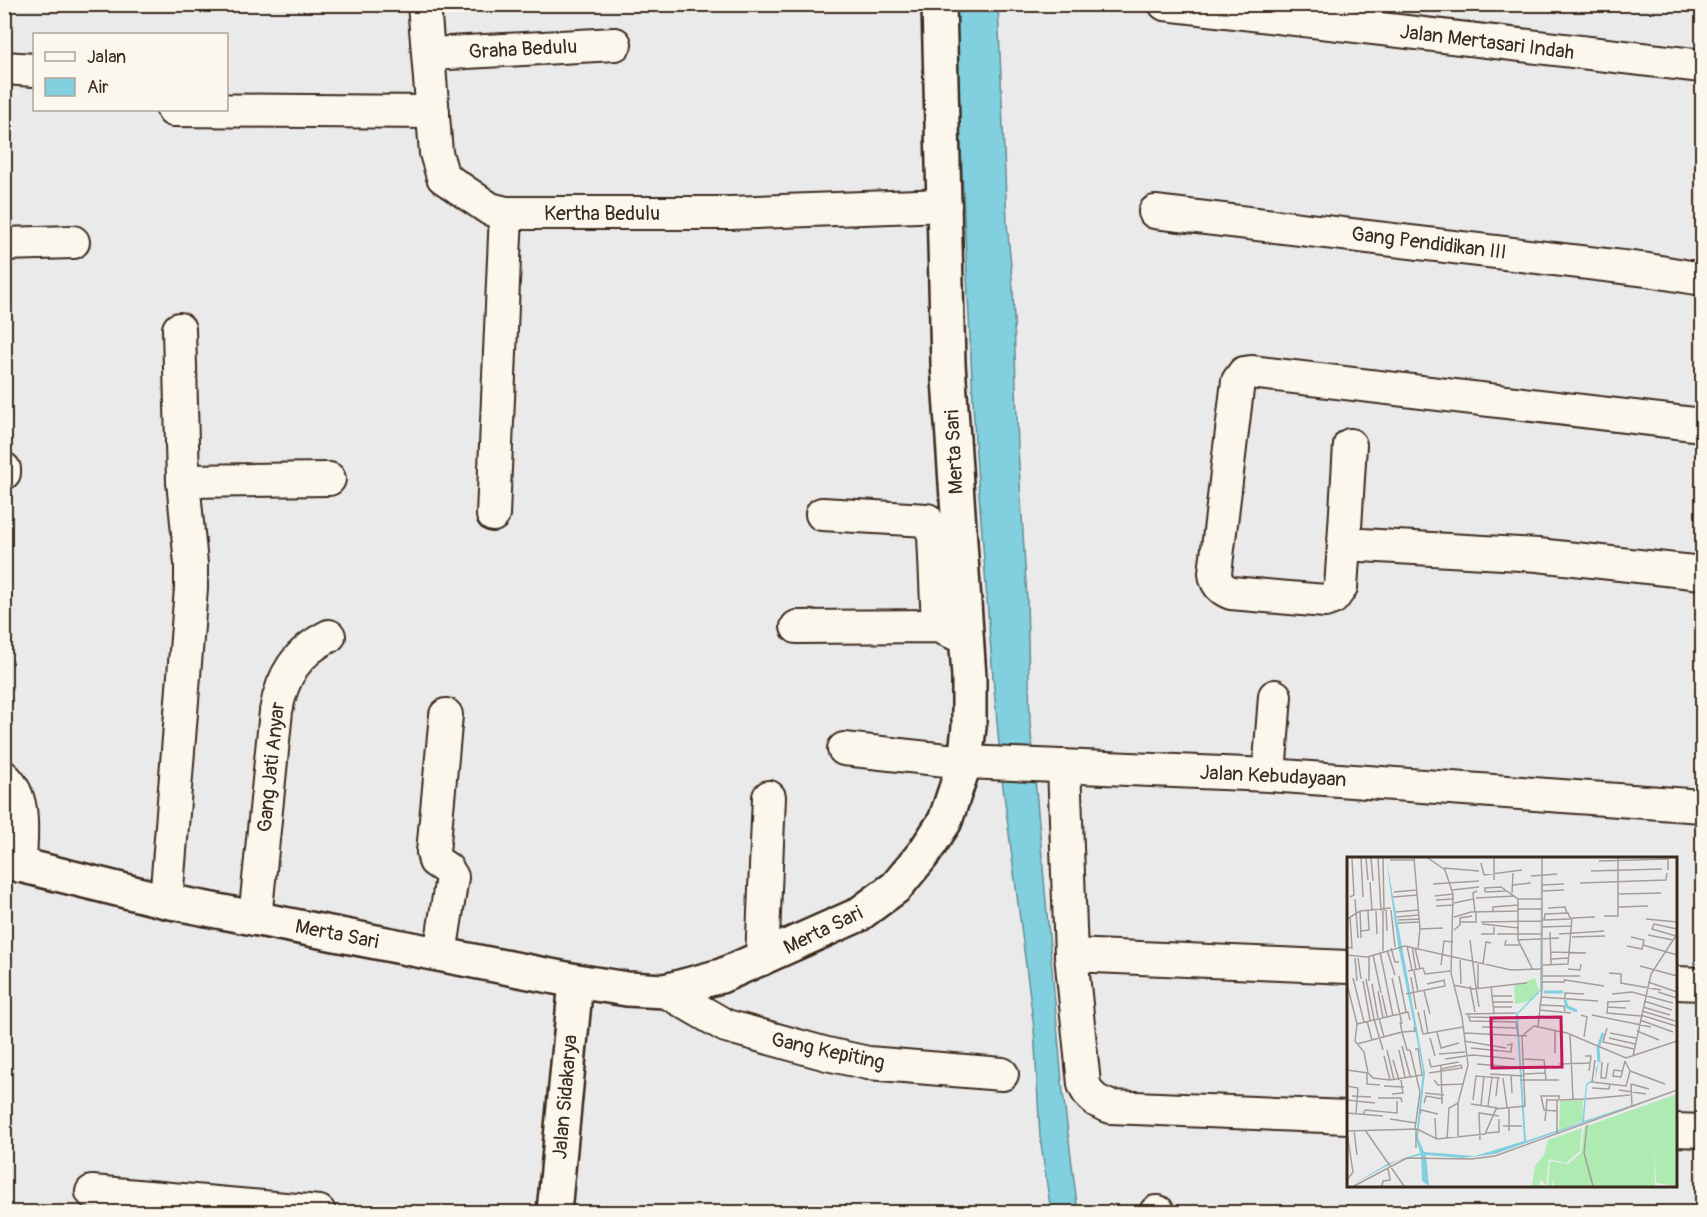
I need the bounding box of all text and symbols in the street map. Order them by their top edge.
street label: Jalan Mertasari Indah [1398,19,1576,65]
legend [33,33,228,111]
street label: Graha Bedulu [468,34,578,64]
text: Jalan [87,46,126,69]
text: Air [87,76,109,99]
street label: Kertha Bedulu [544,201,660,226]
street label: Gang Pendidikan III [1350,221,1508,265]
street label: Merta Sari [939,409,969,495]
street label: Gang Jati Anyar [252,701,290,833]
street label: Jalan Kebudayaan [1199,760,1347,792]
inset map [1347,857,1677,1187]
street label: Merta Sari [779,900,867,960]
street label: Merta Sari [293,914,381,954]
street label: Gang Kepiting [769,1027,887,1075]
street label: Jalan Sidakarya [547,1034,583,1160]

